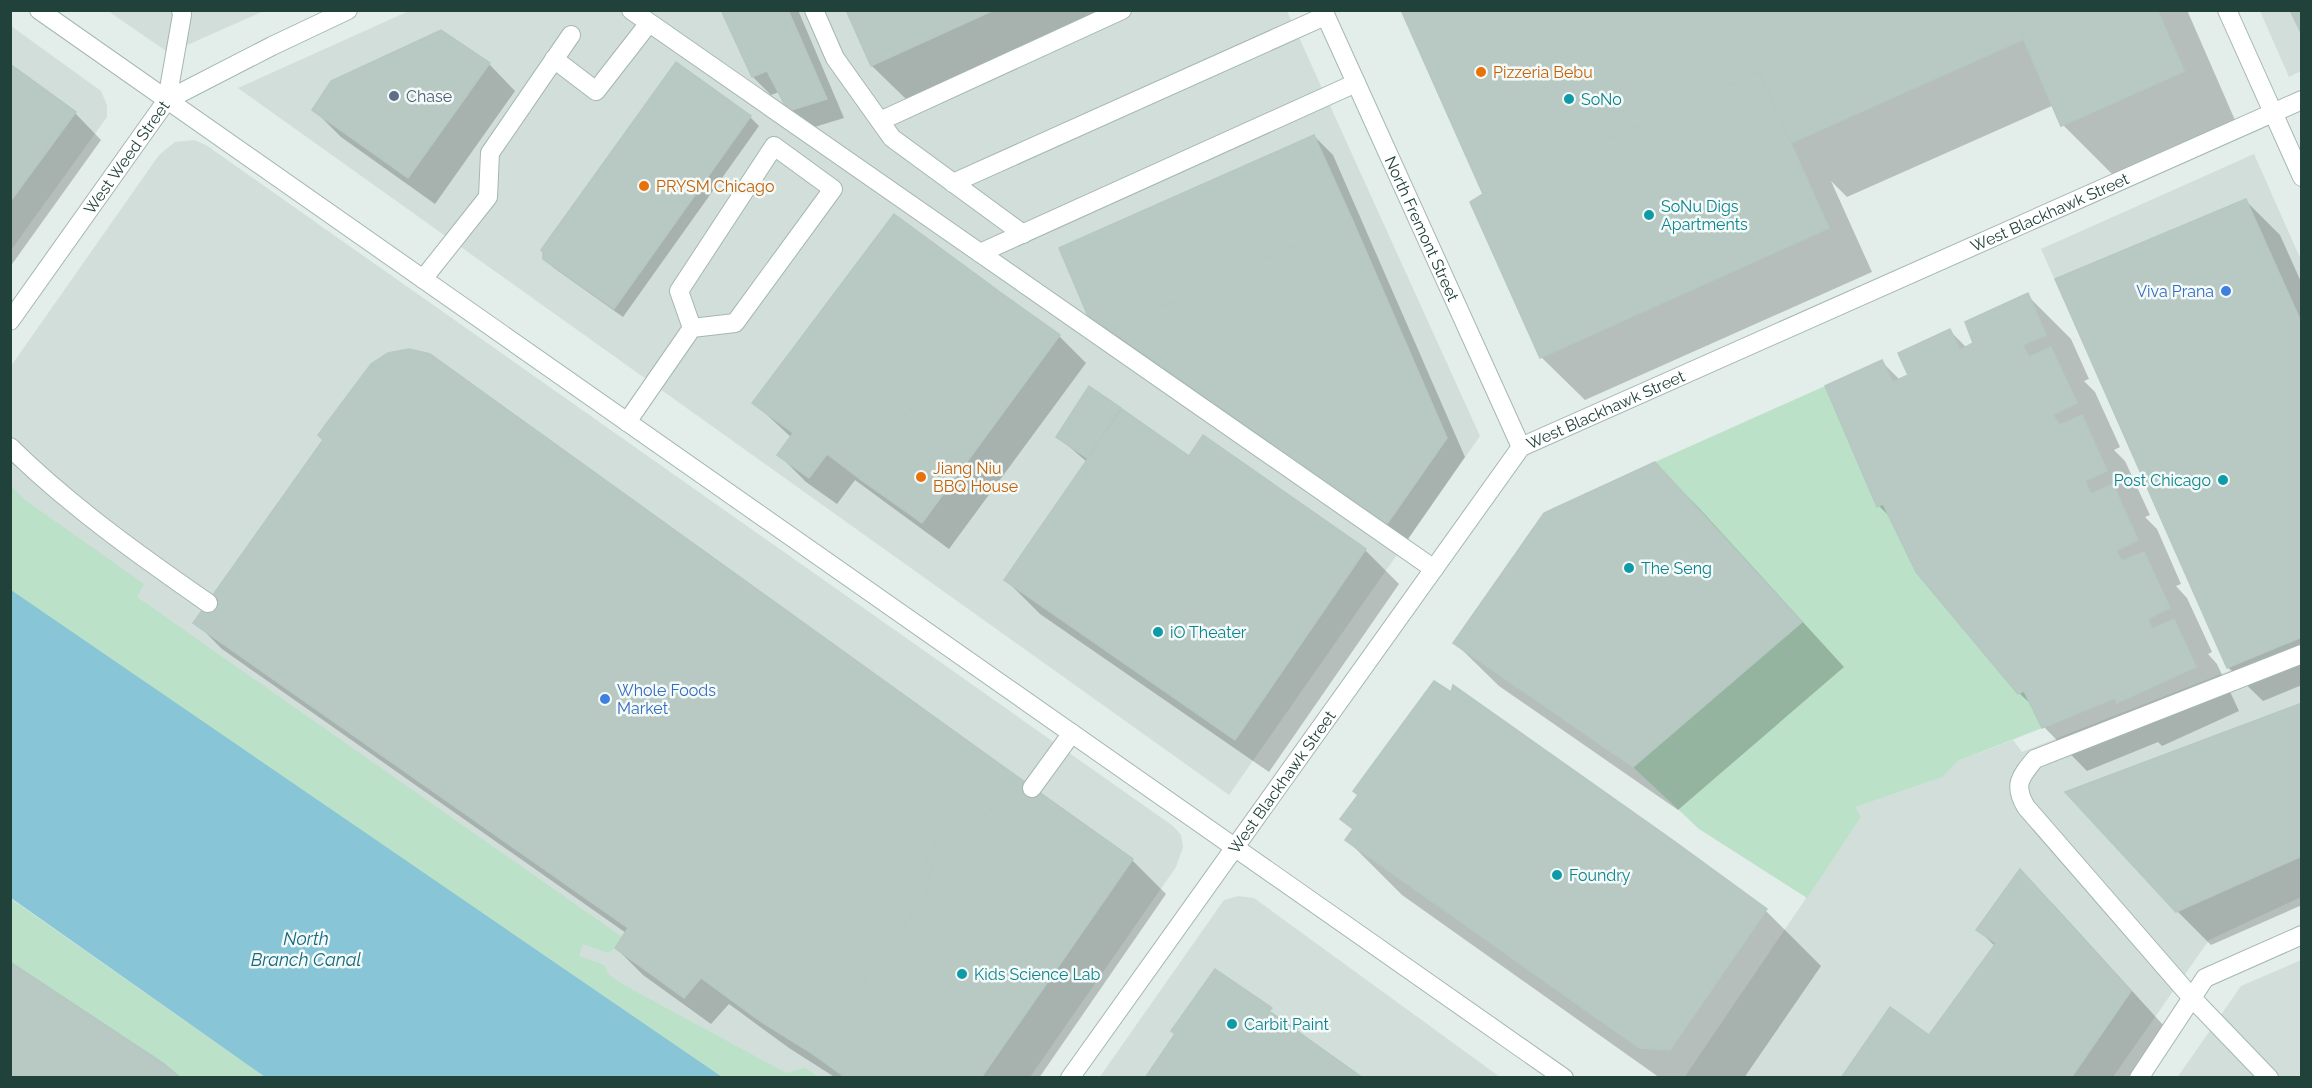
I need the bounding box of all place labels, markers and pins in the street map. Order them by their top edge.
place label: Pizzeria Bebu [1493,63,1593,82]
marker: Pizzeria Bebu [1474,65,1488,79]
place label: Chase [406,87,452,106]
marker: Chase [387,89,401,103]
place label: SoNo [1581,90,1622,109]
marker: SoNo [1562,92,1576,106]
place label: PRYSM Chicago [656,177,775,196]
marker: PRYSM Chicago [637,179,651,193]
place label: SoNu Digs Apartments [1661,197,1748,234]
marker: SoNu Digs Apartments [1642,208,1656,222]
place label: Viva Prana [2136,282,2214,301]
marker: Viva Prana [2219,284,2233,298]
place label: Jiang Niu BBQ House [933,459,1018,496]
marker: Jiang Niu BBQ House [914,470,928,484]
place label: Post Chicago [2114,471,2211,490]
marker: Post Chicago [2216,473,2230,487]
place label: The Seng [1641,559,1712,578]
marker: The Seng [1622,561,1636,575]
place label: iO Theater [1170,623,1247,642]
marker: iO Theater [1151,625,1165,639]
place label: Whole Foods Market [617,681,716,718]
marker: Whole Foods Market [598,692,612,706]
place label: Foundry [1569,866,1631,885]
marker: Foundry [1550,868,1564,882]
place label: Kids Science Lab [974,965,1100,984]
marker: Kids Science Lab [955,967,969,981]
place label: Carbit Paint [1244,1015,1329,1034]
marker: Carbit Paint [1225,1017,1239,1031]

